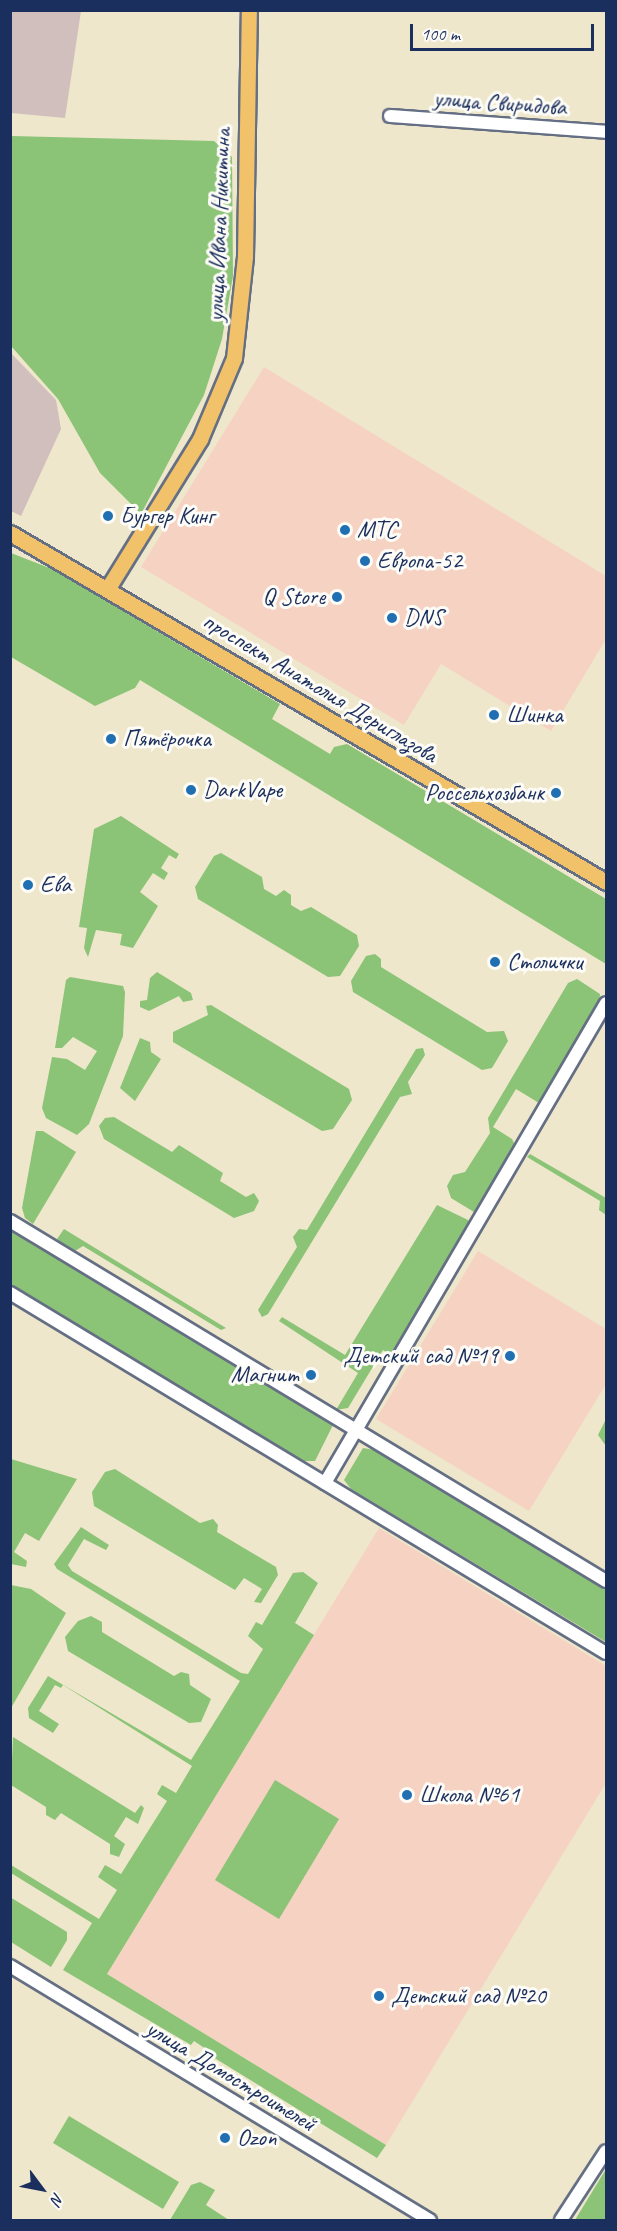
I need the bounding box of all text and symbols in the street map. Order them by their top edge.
scale bar [413,12,598,50]
text: 100 m [421,23,460,45]
street label: улица Свиридова [433,84,567,122]
street label: улица Ивана Никитина [201,127,237,323]
place label: Бургер Кинг [120,502,214,530]
marker: Бургер Кинг [101,509,115,523]
place label: МТС [357,516,397,544]
marker: МТС [338,523,352,537]
place label: Европа-52 [377,547,462,575]
marker: Европа-52 [358,554,372,568]
place label: Q Store [262,583,325,611]
marker: Q Store [330,590,344,604]
place label: DNS [404,604,443,632]
street label: проспект Анатолия Дериглазова [198,607,442,769]
marker: DNS [385,611,399,625]
place label: Шинка [506,701,563,729]
marker: Шинка [487,708,501,722]
place label: Пятёрочка [123,725,211,753]
marker: Пятёрочка [104,732,118,746]
place label: DarkVape [203,776,282,804]
place label: Россельхозбанк [425,779,544,807]
marker: DarkVape [184,783,198,797]
marker: Россельхозбанк [549,786,563,800]
place label: Ева [40,871,71,899]
marker: Ева [21,878,35,892]
place label: Столички [507,948,582,976]
marker: Столички [488,955,502,969]
place label: Детский сад №19 [343,1342,498,1370]
marker: Детский сад №19 [503,1349,517,1363]
place label: Магнит [231,1361,299,1389]
marker: Магнит [304,1368,318,1382]
place label: Школа №61 [419,1781,519,1809]
marker: Школа №61 [400,1788,414,1802]
place label: Детский сад №20 [391,1982,546,2010]
marker: Детский сад №20 [372,1989,386,2003]
street label: улица Домостроителей [140,2013,322,2139]
place label: Ozon [237,2124,276,2152]
marker: Ozon [218,2131,232,2145]
north arrow [12,2159,72,2219]
text: N [46,2189,68,2208]

